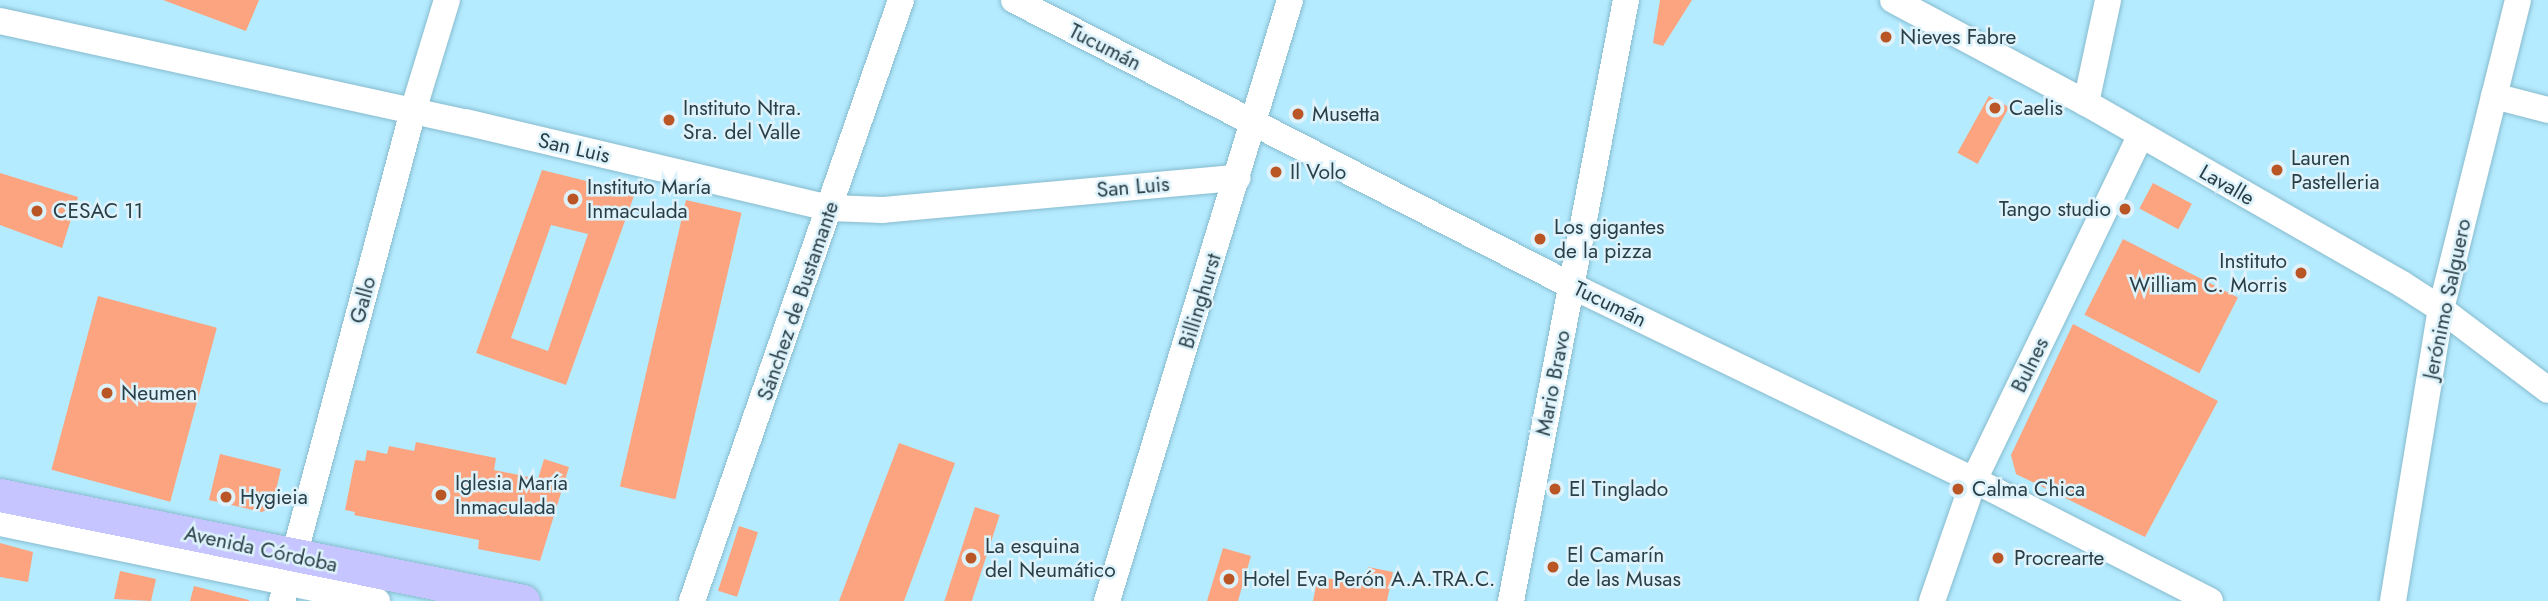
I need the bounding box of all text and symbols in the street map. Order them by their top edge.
street label: Tucumán [1065,18,1145,76]
place label: Nieves Fabre [1900,24,2016,50]
marker: Nieves Fabre [1878,29,1894,45]
place label: Instituto Ntra. Sra. del Valle [683,95,802,145]
place label: Caelis [2009,95,2063,121]
marker: Caelis [1987,100,2003,116]
place label: Musetta [1312,101,1379,127]
marker: Musetta [1290,106,1306,122]
marker: Instituto Ntra. Sra. del Valle [661,112,677,128]
street label: San Luis [536,128,612,168]
place label: Lauren Pastelleria [2291,145,2380,195]
place label: Il Volo [1290,159,1346,185]
street label: Lavalle [2195,159,2259,211]
marker: Lauren Pastelleria [2269,162,2285,178]
marker: Il Volo [1268,164,1284,180]
street label: San Luis [1096,171,1170,203]
place label: Instituto María Inmaculada [587,174,711,224]
marker: Instituto María Inmaculada [565,191,581,207]
place label: Tango studio [1999,196,2111,222]
place label: CESAC 11 [53,198,143,224]
street label: Sánchez de Bustamante [752,198,844,404]
marker: CESAC 11 [27,201,47,221]
marker: Tango studio [2117,201,2133,217]
place label: Los gigantes de la pizza [1554,214,1665,264]
street label: Jerónimo Salguero [2418,216,2476,382]
marker: Los gigantes de la pizza [1532,231,1548,247]
place label: Instituto William C. Morris [2129,248,2287,298]
street label: Billinghurst [1174,250,1226,352]
marker: Instituto William C. Morris [2293,265,2309,281]
street label: Gallo [345,274,381,326]
street label: Tucumán [1570,276,1650,332]
street label: Mario Bravo [1530,328,1576,438]
street label: Bulnes [2006,333,2054,397]
place label: Neumen [121,380,197,406]
marker: Neumen [99,385,115,401]
place label: Iglesia María Inmaculada [455,470,568,520]
place label: El Tinglado [1569,476,1668,502]
place label: Calma Chica [1972,476,2085,502]
marker: El Tinglado [1547,481,1563,497]
marker: Calma Chica [1950,481,1966,497]
place label: Hygieia [240,484,308,510]
marker: Iglesia María Inmaculada [433,487,449,503]
marker: Hygieia [218,489,234,505]
street label: Avenida Córdoba [182,520,340,578]
place label: La esquina del Neumático [985,533,1116,583]
place label: El Camarín de las Musas [1567,542,1681,592]
place label: Procrearte [2014,545,2104,571]
marker: Procrearte [1988,548,2008,568]
marker: La esquina del Neumático [963,550,979,566]
marker: El Camarín de las Musas [1545,559,1561,575]
place label: Hotel Eva Perón A.A.TRA.C. [1243,566,1495,592]
marker: Hotel Eva Perón A.A.TRA.C. [1221,571,1237,587]

